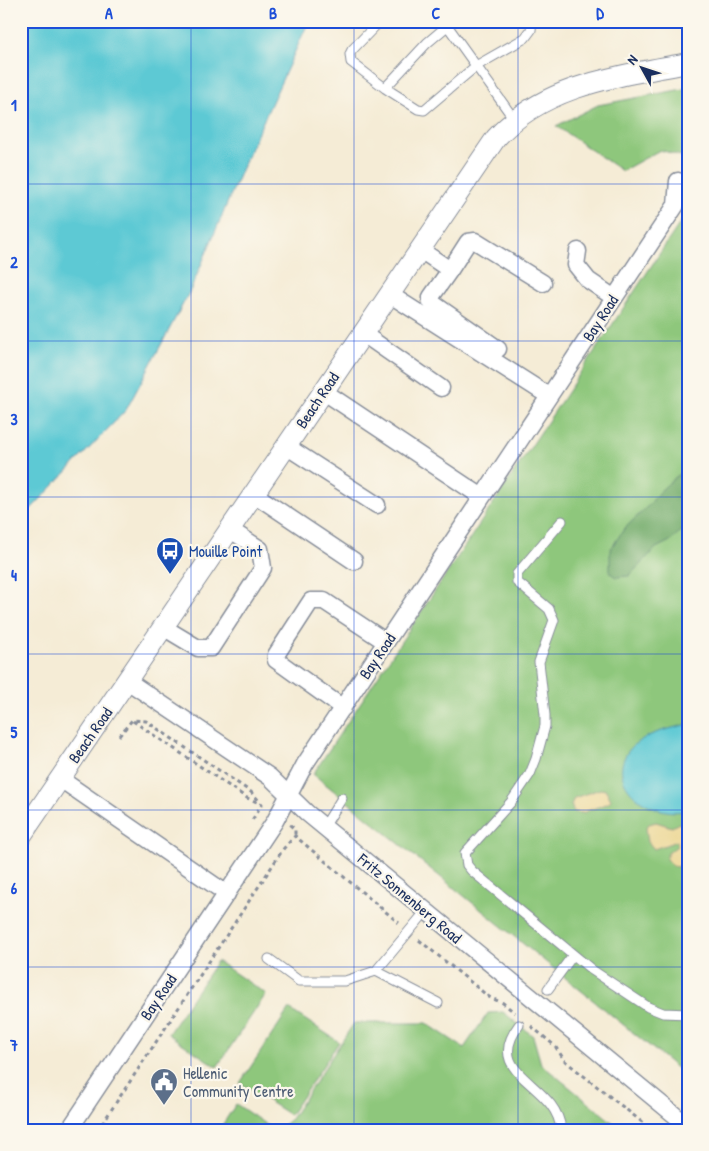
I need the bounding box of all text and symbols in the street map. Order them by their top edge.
text: A [105,2,113,24]
text: B [269,2,277,24]
text: C [432,2,441,24]
text: D [596,2,604,24]
north arrow [616,42,666,92]
text: N [622,50,642,68]
text: 1 [11,94,17,116]
text: 2 [10,251,18,273]
street label: Bay Road [577,291,623,345]
street label: Beach Road [290,367,344,433]
text: 3 [10,408,18,430]
bus stop icon: Mouille Point [155,536,185,575]
place label: Mouille Point [189,540,263,562]
text: 4 [11,564,17,586]
street label: Bay Road [354,629,400,683]
street label: Beach Road [63,703,117,767]
text: 5 [11,721,18,743]
street label: Fritz Sonnenberg Road [352,847,467,948]
text: 6 [11,877,18,899]
street label: Bay Road [135,970,181,1024]
text: 7 [9,1034,18,1056]
place label: Hellenic Community Centre [183,1062,294,1102]
public building icon: Hellenic Community Centre [149,1067,179,1106]

